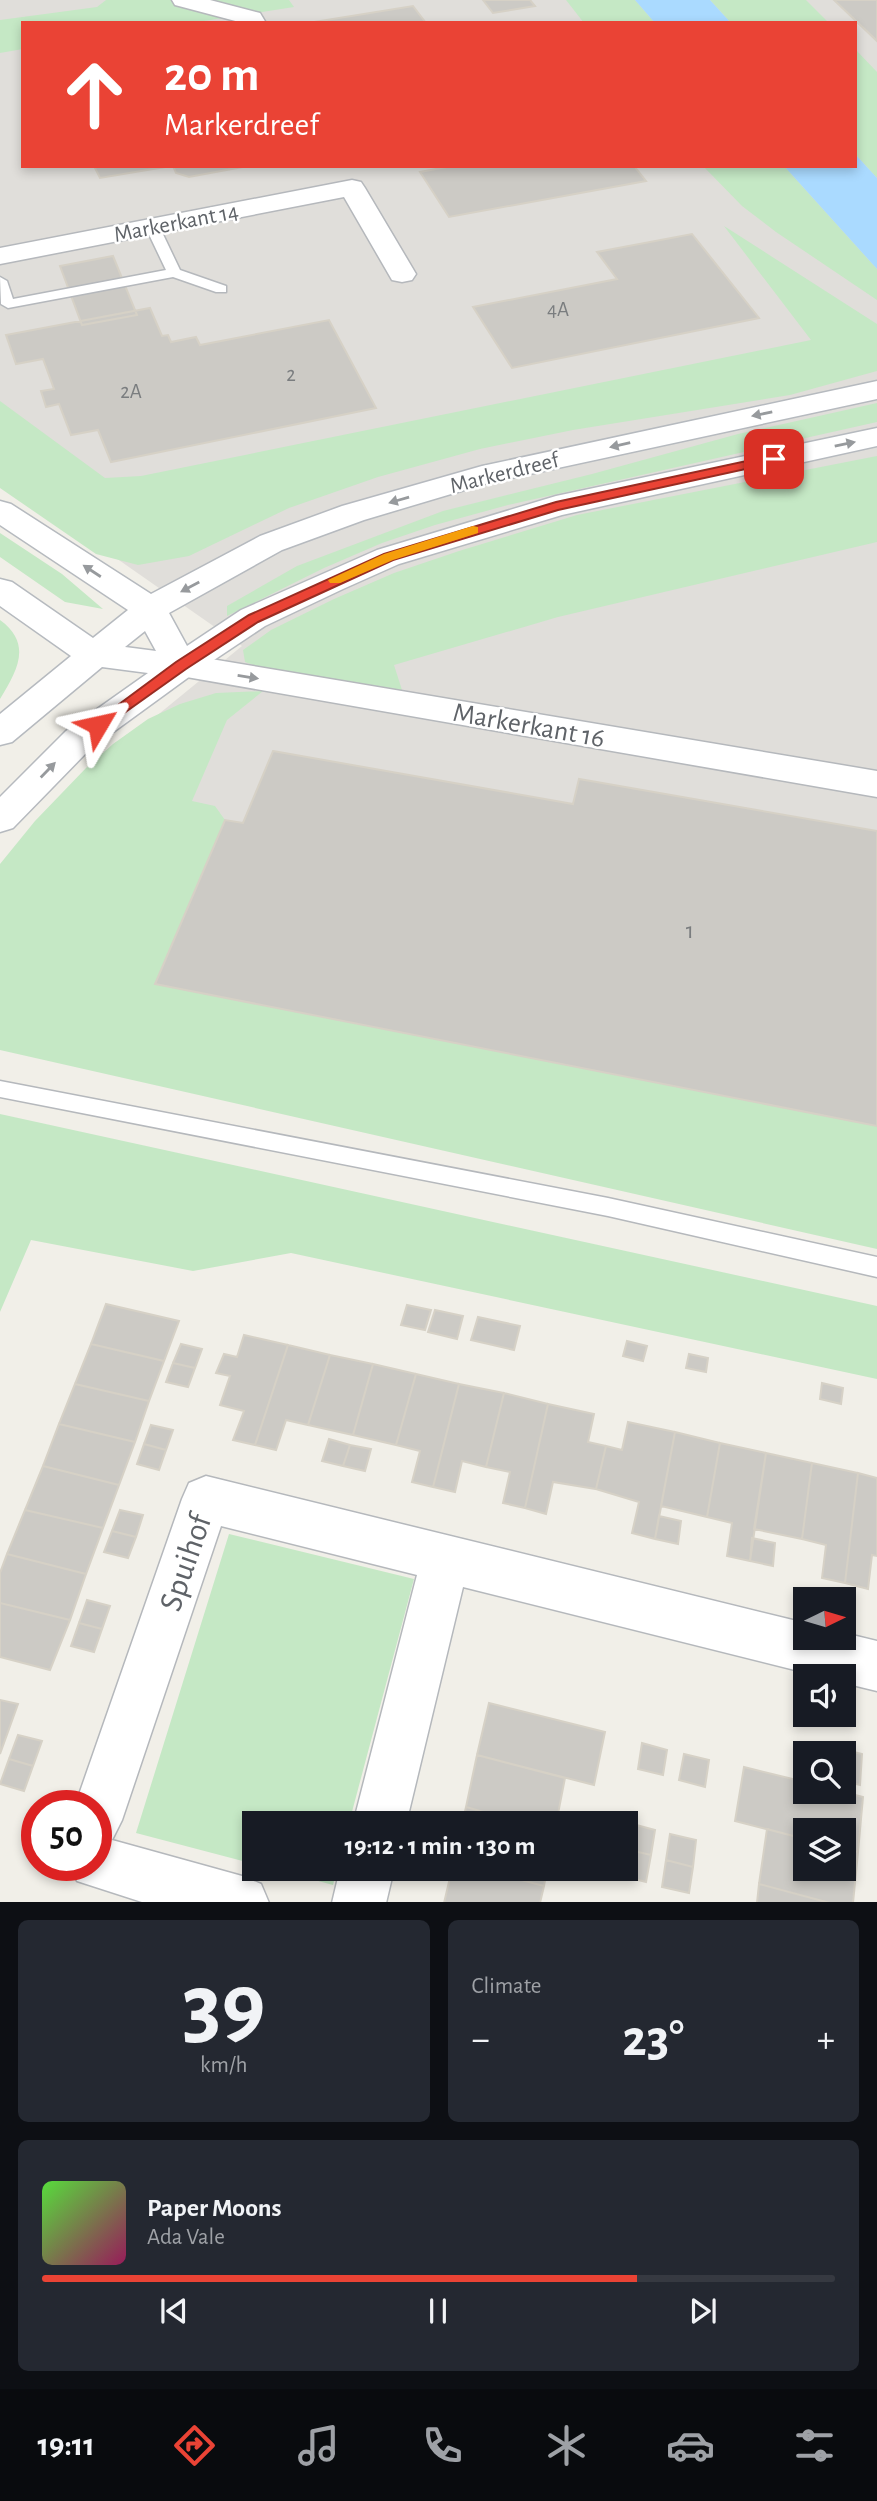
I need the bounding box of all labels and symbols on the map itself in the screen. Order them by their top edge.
street label: Markerkant 14 [112,200,240,247]
house number: 4A [547,299,569,320]
house number: 2 [286,364,296,385]
house number: 2A [120,381,142,402]
one-way arrow [751,408,773,419]
pin [744,429,804,489]
one-way arrow [609,439,631,450]
one-way arrow [834,439,856,450]
street label: Markerdreef [448,448,563,498]
one-way arrow [388,495,409,505]
one-way arrow [83,565,102,578]
one-way arrow [180,581,200,593]
one-way arrow [237,672,259,683]
position arrow [61,688,135,762]
street label: Markerkant 16 [451,699,607,753]
one-way arrow [39,762,55,779]
house number: 1 [686,919,694,943]
street label: Spuihof [154,1508,219,1615]
north arrow [793,1587,856,1650]
speed limit sign: 50 [21,1790,112,1881]

